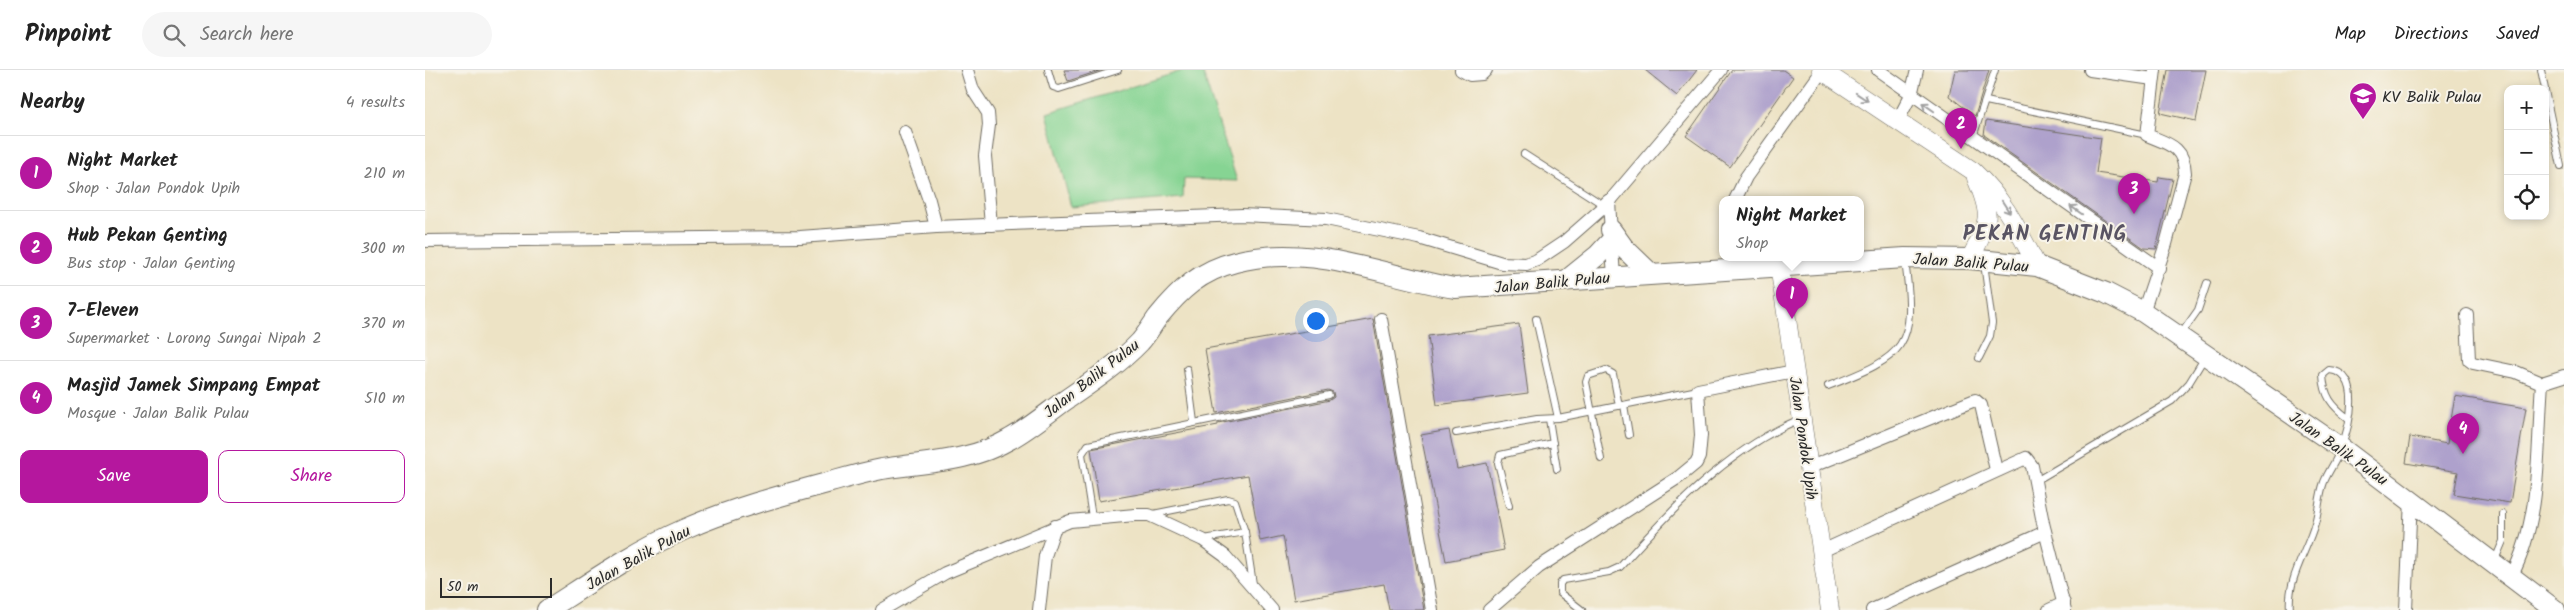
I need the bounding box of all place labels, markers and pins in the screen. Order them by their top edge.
school or university icon: KV Balik Pulau [2348,81,2378,120]
place label: KV Balik Pulau [2382,85,2482,110]
pin: 2 [1945,108,1977,149]
pin: 3 [2118,173,2150,214]
pin: 1 [1776,278,1808,319]
pin: 4 [2447,413,2479,454]

